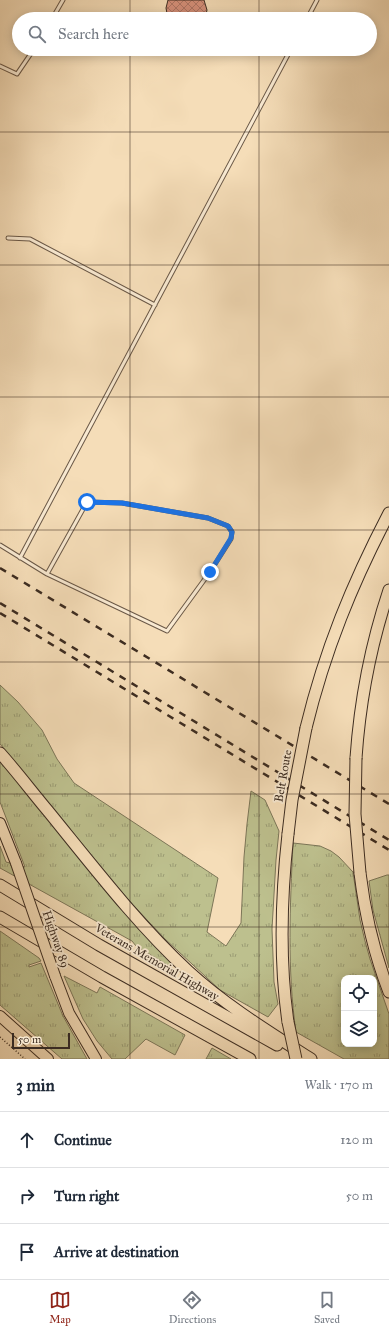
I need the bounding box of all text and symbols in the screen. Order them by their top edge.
search box [12,12,377,56]
icon: search [26,23,48,45]
text: Search here [58,25,129,43]
route start [78,493,96,511]
route end [201,563,219,581]
street label: Belt Route [271,749,295,803]
street label: Highway 89 [39,909,72,970]
street label: Veterans Memorial Highway [91,920,222,1004]
map controls [341,975,377,1047]
button: locate [341,975,377,1011]
button: layers [341,1011,377,1047]
scale bar [12,1031,70,1050]
text: 50 m [18,1033,41,1046]
text: 3 min [16,1075,55,1096]
text: Walk · 170 m [304,1077,373,1093]
icon: ahead [16,1129,38,1151]
text: Continue [54,1131,112,1149]
text: 120 m [340,1132,373,1148]
icon: right [16,1185,38,1207]
text: Turn right [54,1187,119,1205]
text: 50 m [346,1188,373,1204]
icon: arrive [16,1241,38,1263]
text: Arrive at destination [54,1243,179,1261]
tab: Map [49,1289,71,1326]
tab: Directions [169,1289,216,1326]
tab: Saved [314,1289,340,1326]

